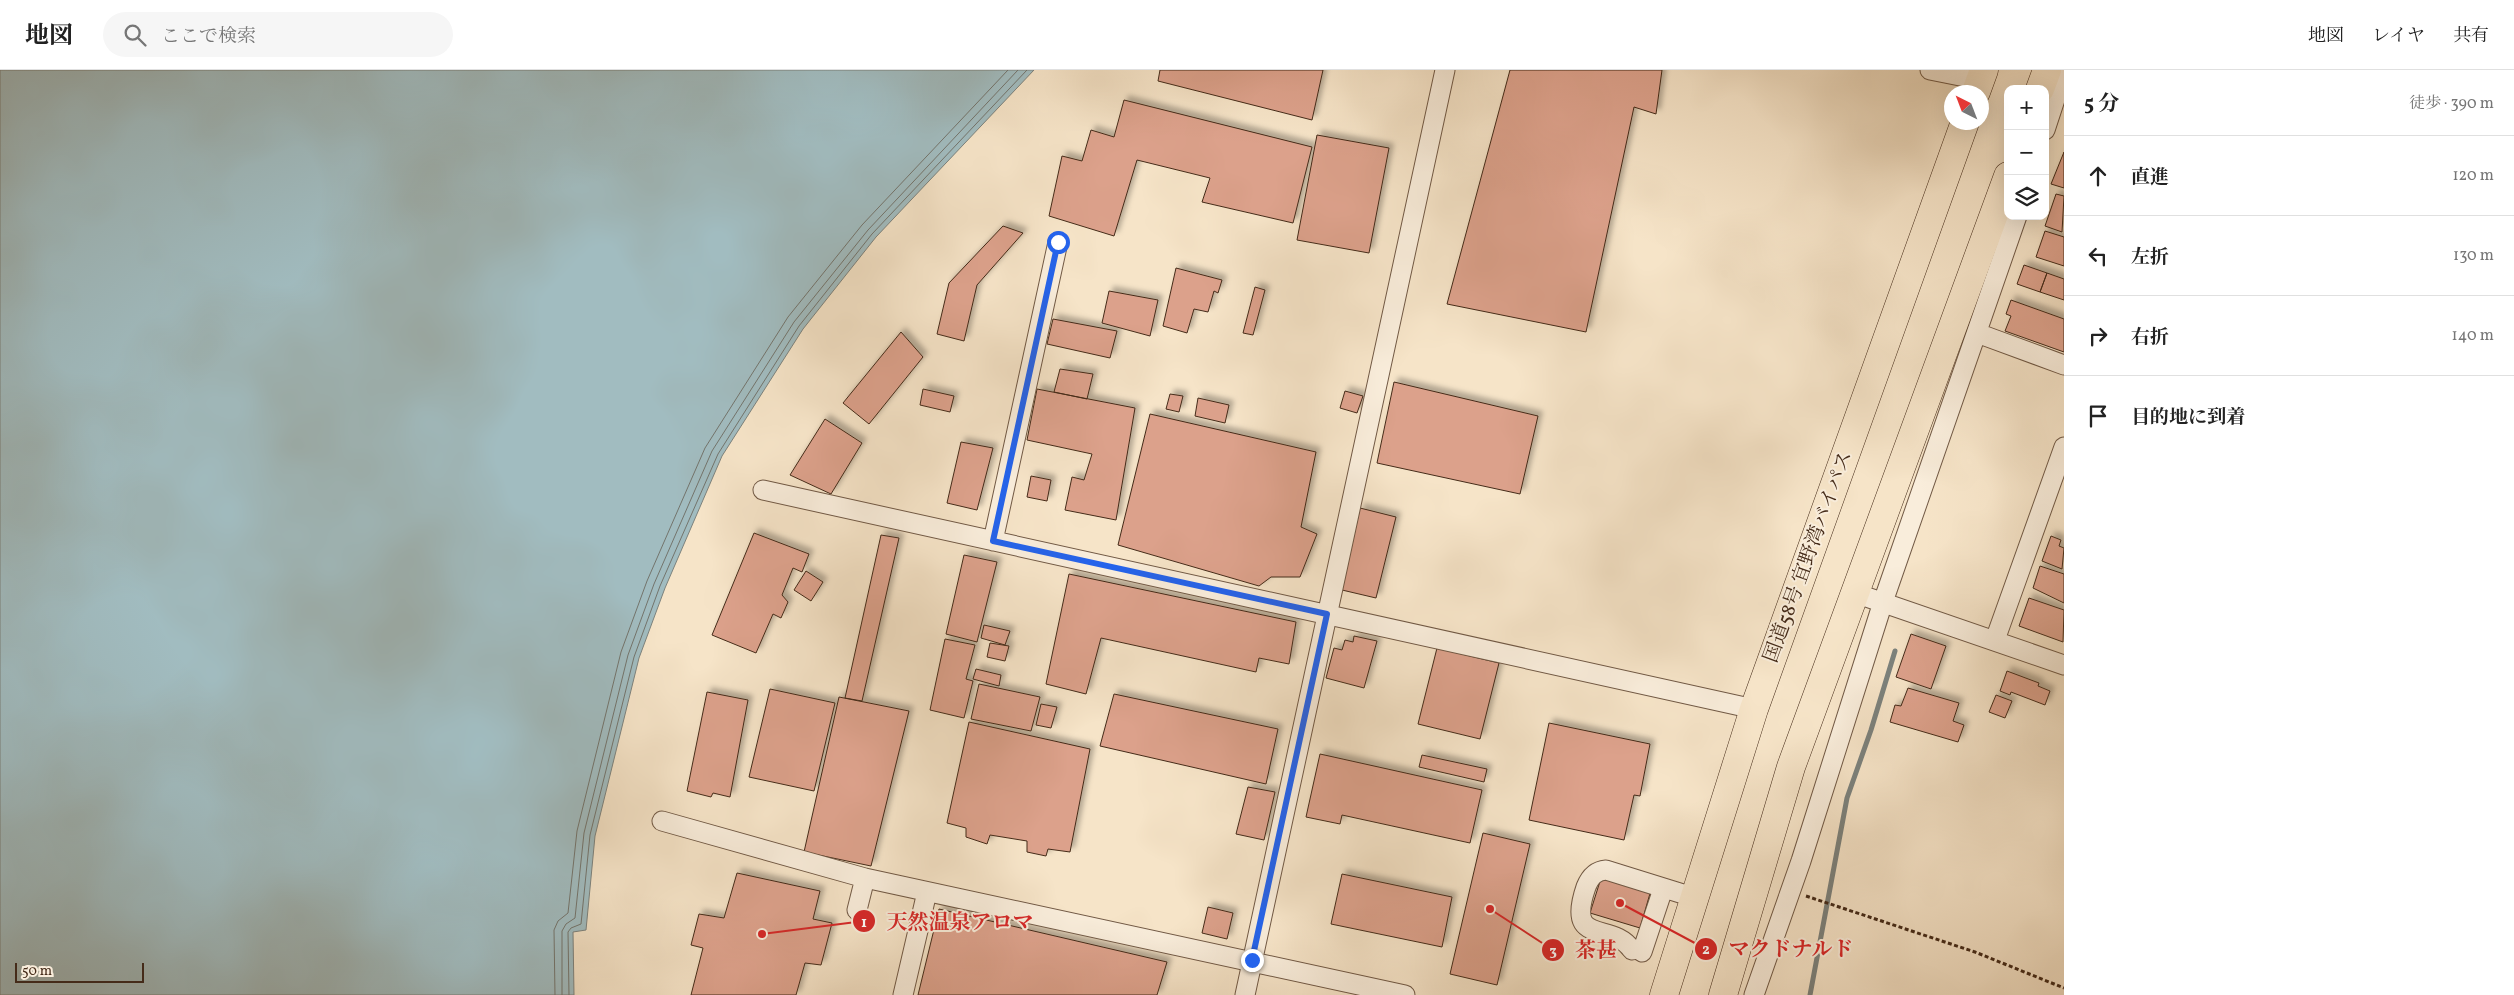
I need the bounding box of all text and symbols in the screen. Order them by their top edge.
search box [103,12,453,57]
text: 地図 [25,20,73,54]
icon: search [121,21,149,49]
text: ここで検索 [161,24,256,50]
text: 地図 [2308,24,2344,49]
text: レイヤ [2372,24,2425,49]
text: 共有 [2453,24,2489,49]
north arrow [1944,85,1989,130]
map controls [2004,85,2049,220]
button: + [2004,85,2049,130]
text: 5 分 [2084,90,2119,119]
text: 徒歩 · 390 m [2409,93,2494,115]
button: − [2004,130,2049,175]
icon: ahead [2084,162,2112,190]
text: 直進 [2131,165,2169,191]
text: 120 m [2452,165,2494,187]
button: layers [2004,175,2049,220]
route start [1047,231,1070,254]
icon: left [2084,242,2112,270]
text: 左折 [2131,245,2169,271]
text: 130 m [2453,245,2494,267]
icon: right [2084,322,2112,350]
text: 右折 [2131,325,2169,351]
text: 140 m [2452,325,2494,347]
icon: arrive [2084,402,2112,430]
text: 目的地に到着 [2131,405,2245,431]
street label: 国道58号 宜野湾バイパス [1758,447,1860,667]
callout: 天然温泉アロマ [852,903,1044,939]
text: 天然温泉アロマ [887,909,1034,938]
text: 1 [861,913,867,934]
callout: マクドナルド [1693,931,1864,967]
callout: 茶甚 [1540,932,1627,968]
text: マクドナルド [1729,936,1853,965]
text: 茶甚 [1575,937,1617,966]
text: 2 [1702,940,1710,961]
text: 3 [1549,941,1557,962]
route end [1241,949,1264,972]
scale bar [15,960,144,983]
text: 50 m [22,962,52,981]

